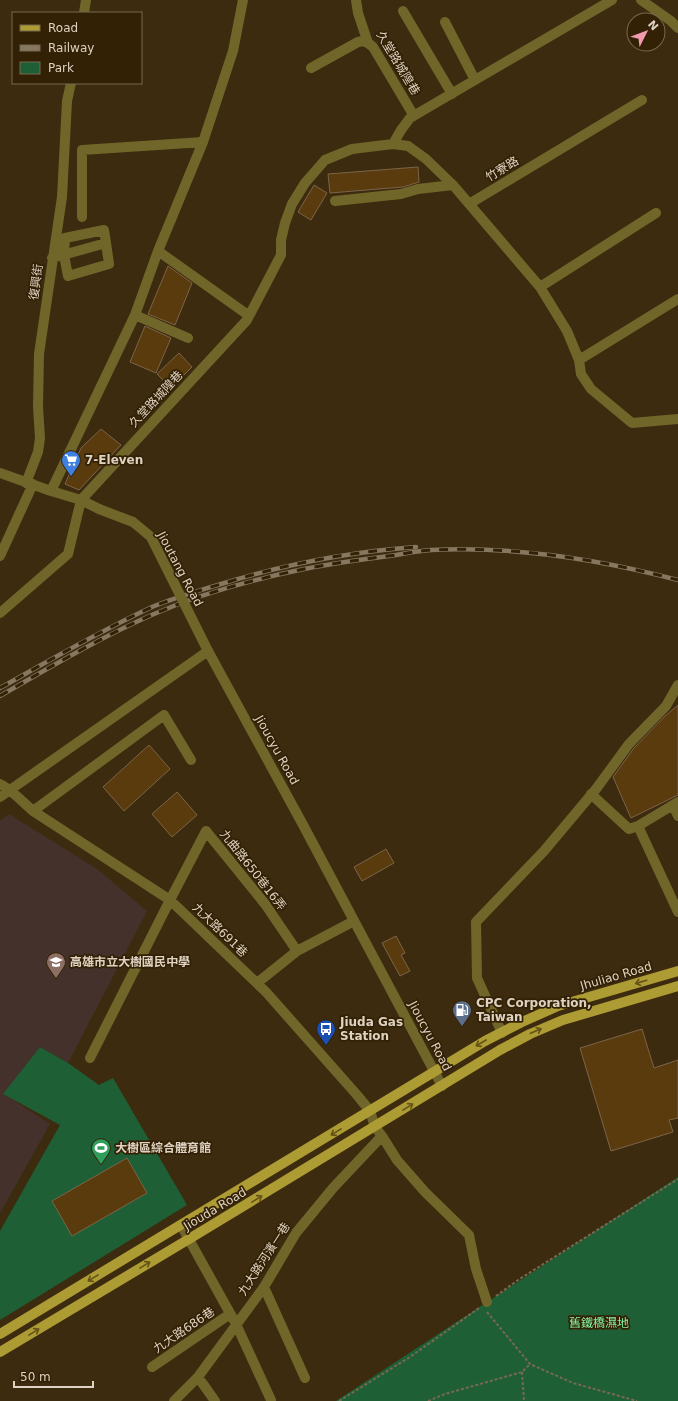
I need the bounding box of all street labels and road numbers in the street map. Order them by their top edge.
street label: 久堂路城隍巷 [373,29,423,97]
street label: 竹寮路 [483,154,521,184]
street label: 復興街 [27,263,45,301]
street label: 久堂路城隍巷 [126,368,186,430]
street label: Jioutang Road [154,528,206,609]
street label: Jioucyu Road [252,712,302,787]
street label: 九曲路650巷16弄 [217,827,289,913]
street label: 九大路691巷 [190,900,250,960]
street label: Jhuliao Road [578,959,654,993]
street label: Jioucyu Road [405,998,454,1073]
street label: Jiouda Road [180,1185,249,1234]
street label: 九大路河濱一巷 [235,1220,293,1298]
street label: 九大路686巷 [151,1304,217,1356]

